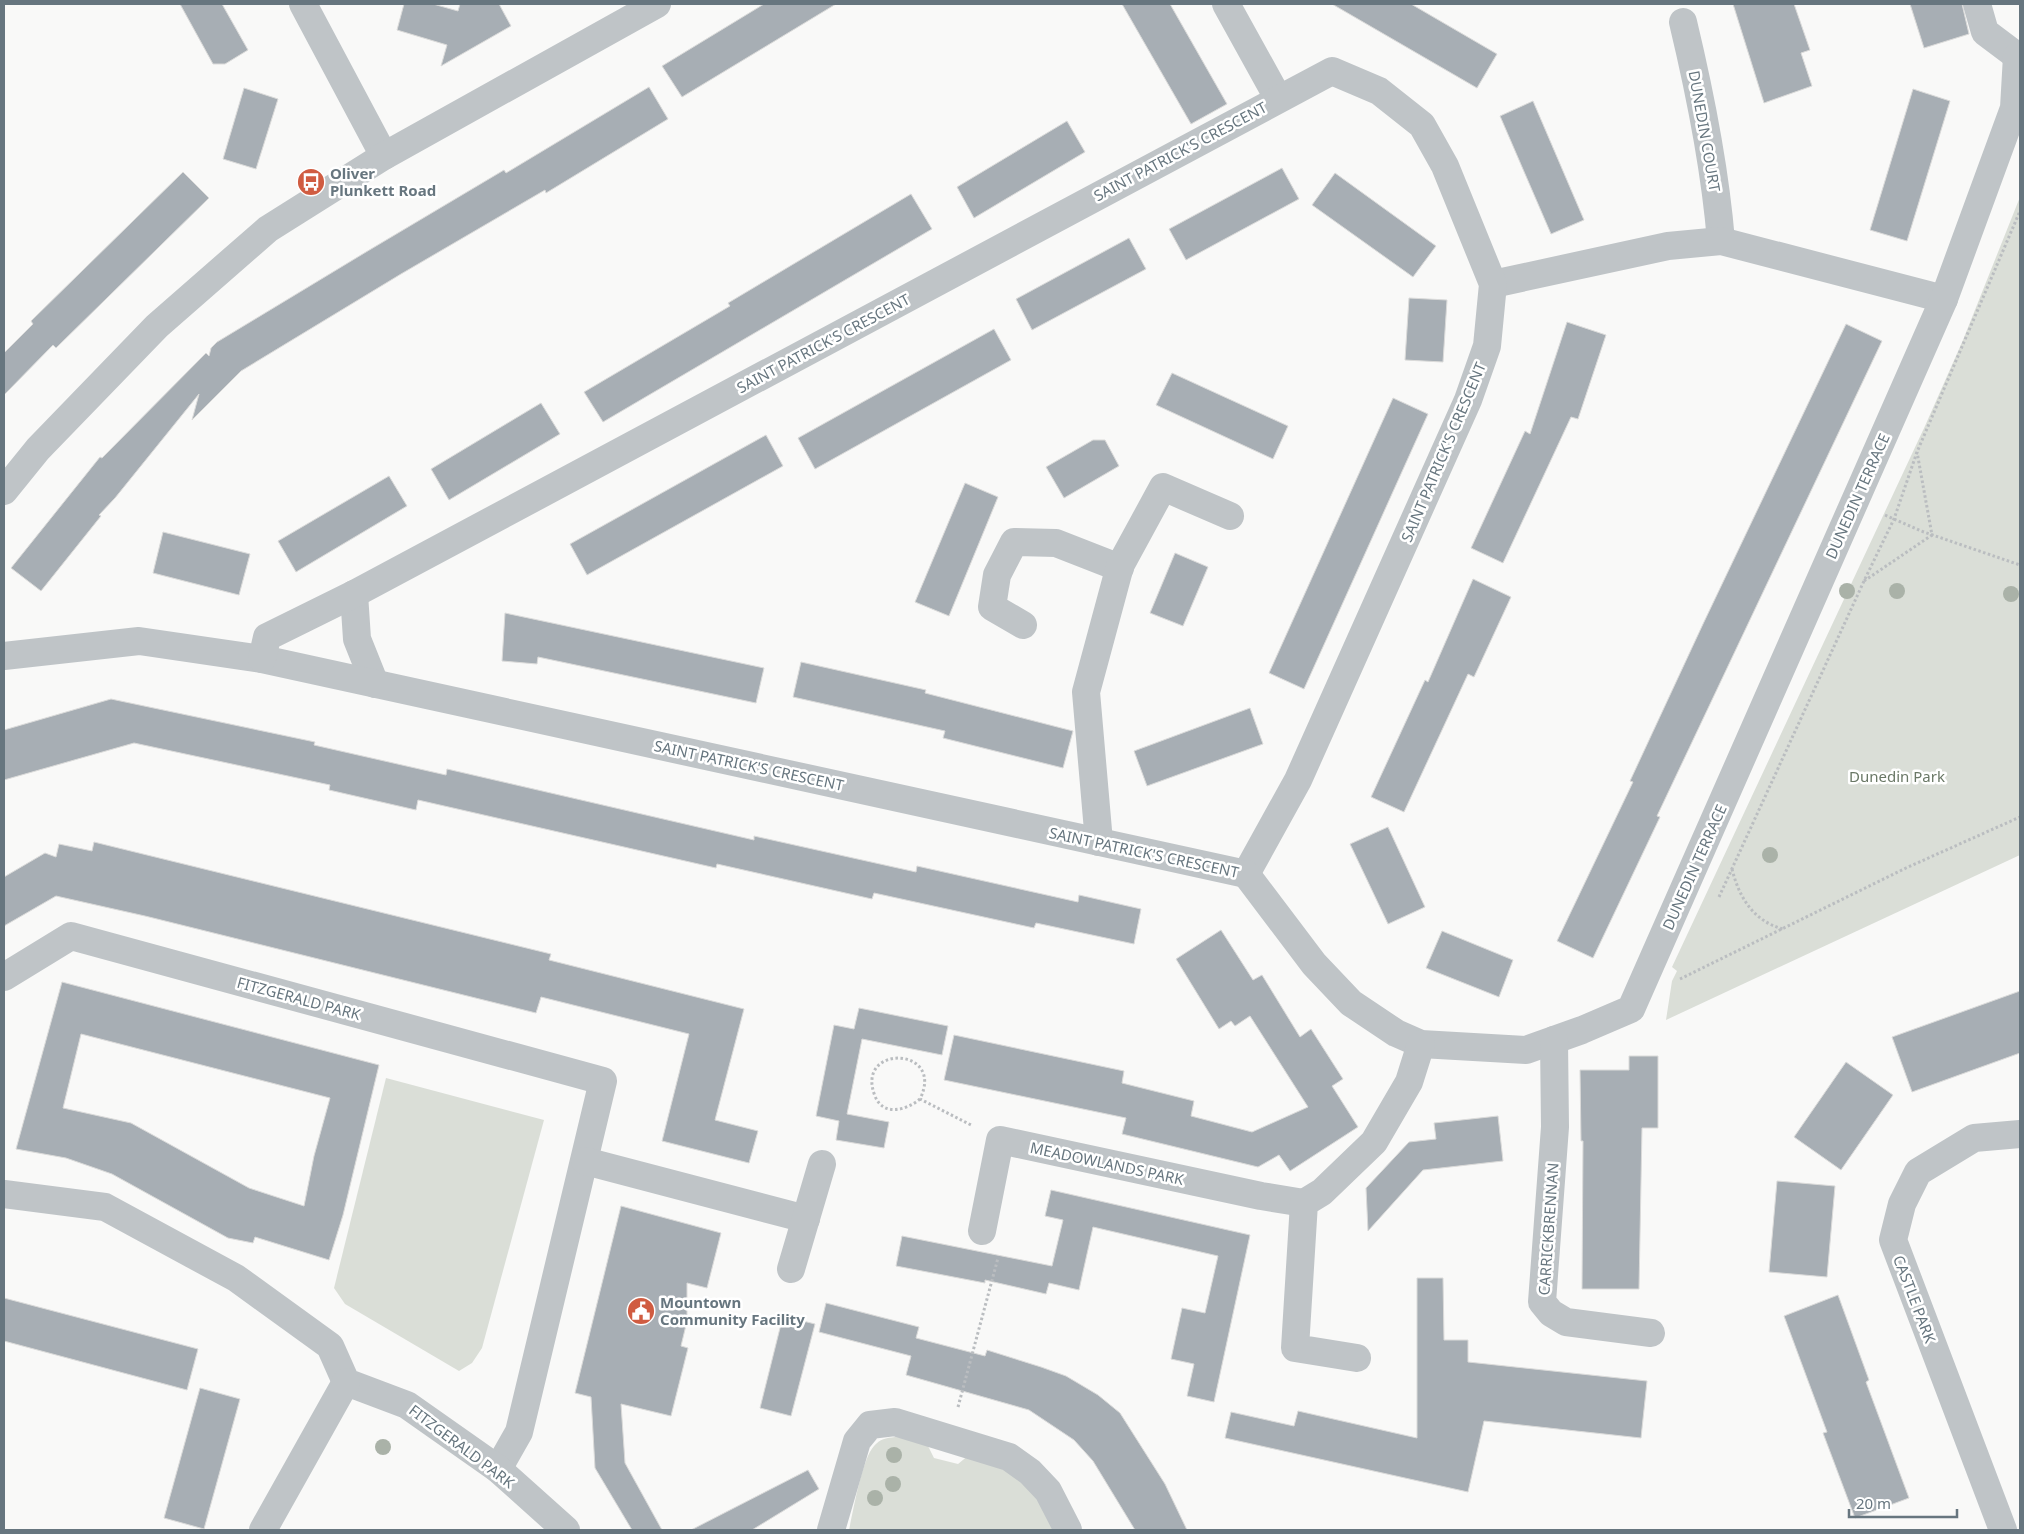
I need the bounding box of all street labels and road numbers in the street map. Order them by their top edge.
street label: DUNEDIN COURT [1685,69,1726,194]
street label: SAINT PATRICK'S CRESCENT [1090,96,1271,205]
street label: SAINT PATRICK'S CRESCENT [733,288,914,397]
street label: SAINT PATRICK'S CRESCENT [1396,358,1490,545]
street label: DUNEDIN TERRACE [1820,430,1894,562]
street label: SAINT PATRICK'S CRESCENT [652,735,846,795]
street label: DUNEDIN TERRACE [1657,801,1731,933]
street label: SAINT PATRICK'S CRESCENT [1047,822,1241,882]
street label: FITZGERALD PARK [235,972,364,1024]
street label: MEADOWLANDS PARK [1028,1137,1186,1189]
street label: CARRICKBRENNAN [1533,1162,1563,1296]
street label: CASTLE PARK [1889,1252,1941,1346]
street label: FITZGERALD PARK [405,1400,519,1493]

